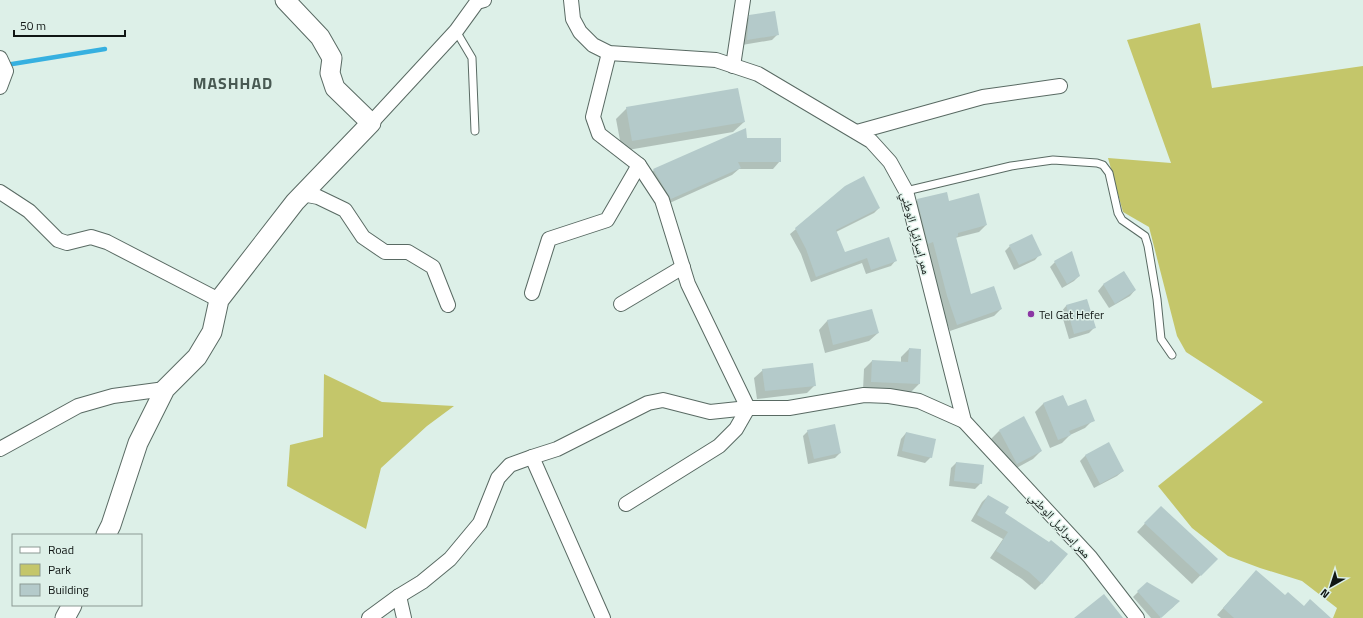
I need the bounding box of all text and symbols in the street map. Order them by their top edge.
scale bar [14,12,125,38]
text: 50 m [20,16,46,35]
district label: MASHHAD [193,71,273,95]
street label: ممر إسرائيل الوطني [895,190,936,277]
place label: Tel Gat Hefer [1039,305,1104,324]
marker: Tel Gat Hefer [1026,309,1036,319]
street label: ممر إسرائيل الوطني [1023,488,1096,563]
legend [12,534,142,606]
text: Road [48,540,74,559]
text: Park [48,560,71,579]
north arrow [1311,566,1351,606]
text: Building [48,580,89,599]
text: N [1317,585,1333,602]

